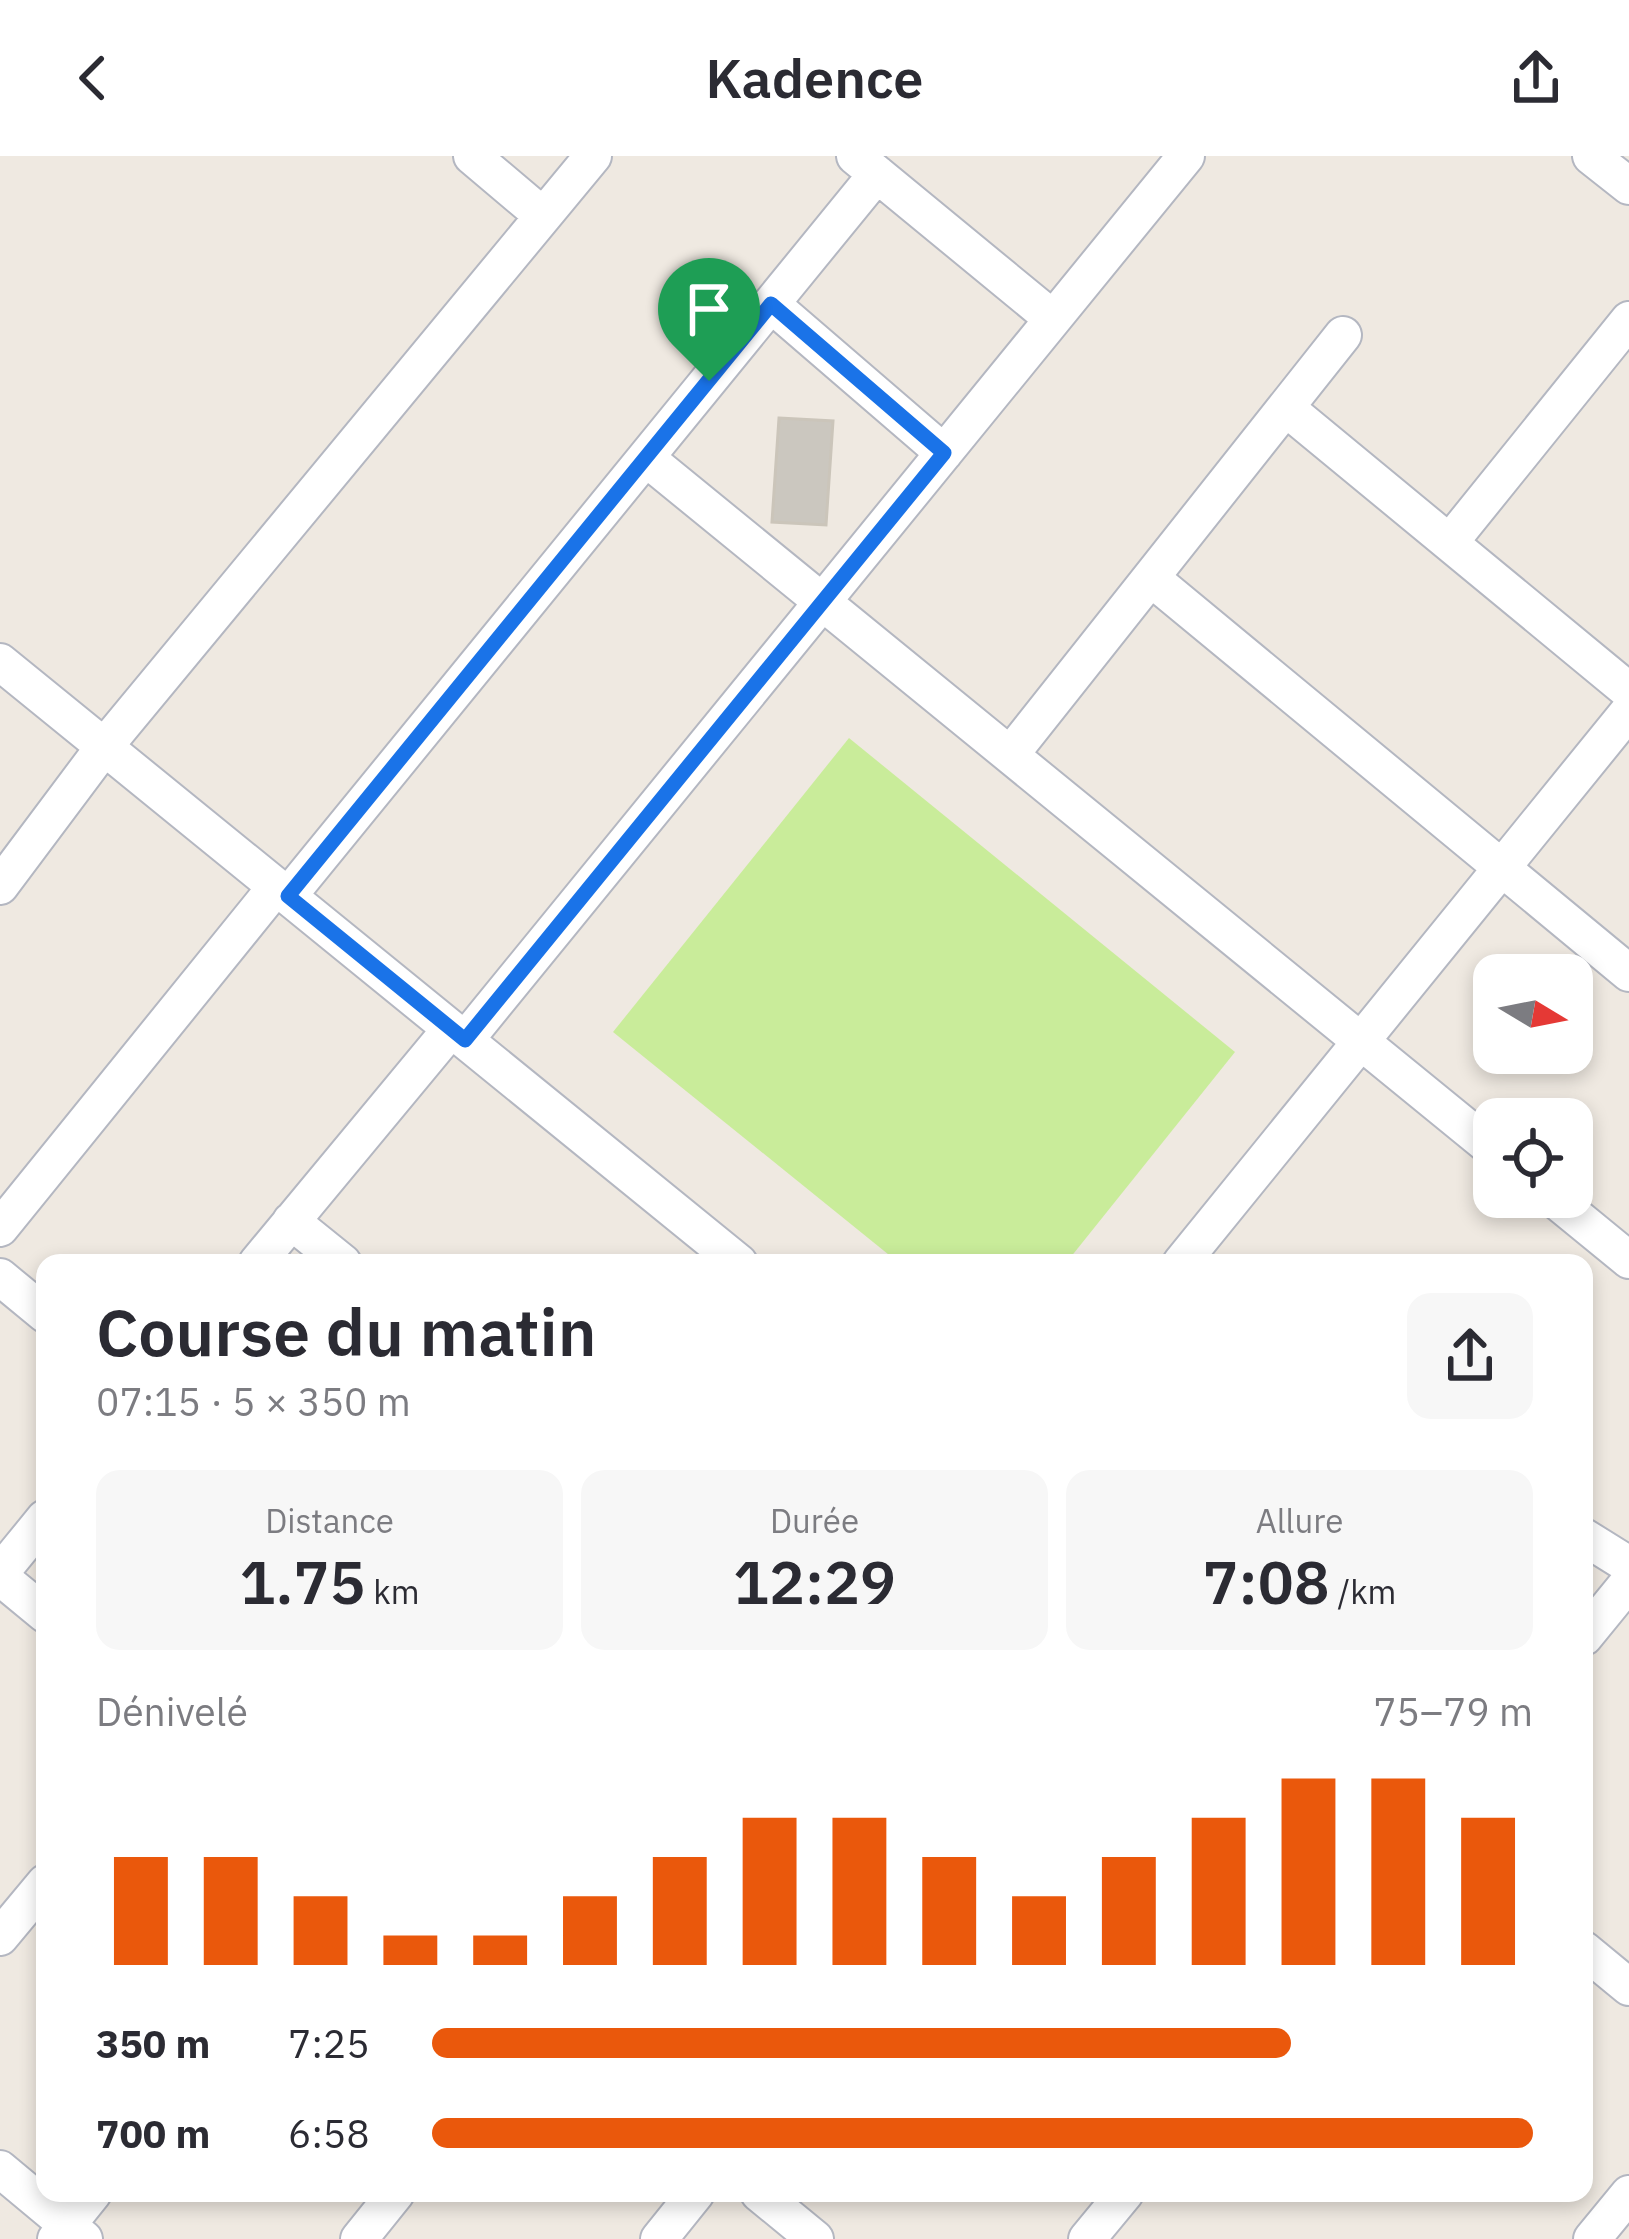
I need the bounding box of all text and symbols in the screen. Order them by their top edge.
text: Kadence [705,43,924,113]
icon: back [60,45,126,111]
icon: share [1503,45,1569,111]
pin [658,258,760,381]
icon: arrive [676,276,742,342]
north arrow [1473,954,1593,1074]
map controls [1473,954,1593,1218]
button: locate [1473,1098,1593,1218]
text: Course du matin [96,1288,596,1374]
button: share [1407,1293,1533,1419]
text: 07:15 · 5 × 350 m [96,1376,411,1427]
text: Distance [265,1499,394,1542]
text: Durée [770,1499,859,1542]
text: Allure [1256,1499,1343,1542]
text: 1.75 [240,1542,365,1621]
text: 12:29 [733,1542,896,1621]
text: 7:08 [1203,1542,1330,1621]
text: km [365,1570,419,1613]
text: /km [1330,1570,1396,1613]
text: Dénivelé [96,1686,248,1737]
text: 75–79 m [1373,1686,1533,1737]
text: 350 m [96,2018,210,2069]
text: 7:25 [288,2018,370,2069]
text: 700 m [96,2108,210,2159]
text: 6:58 [288,2108,370,2159]

